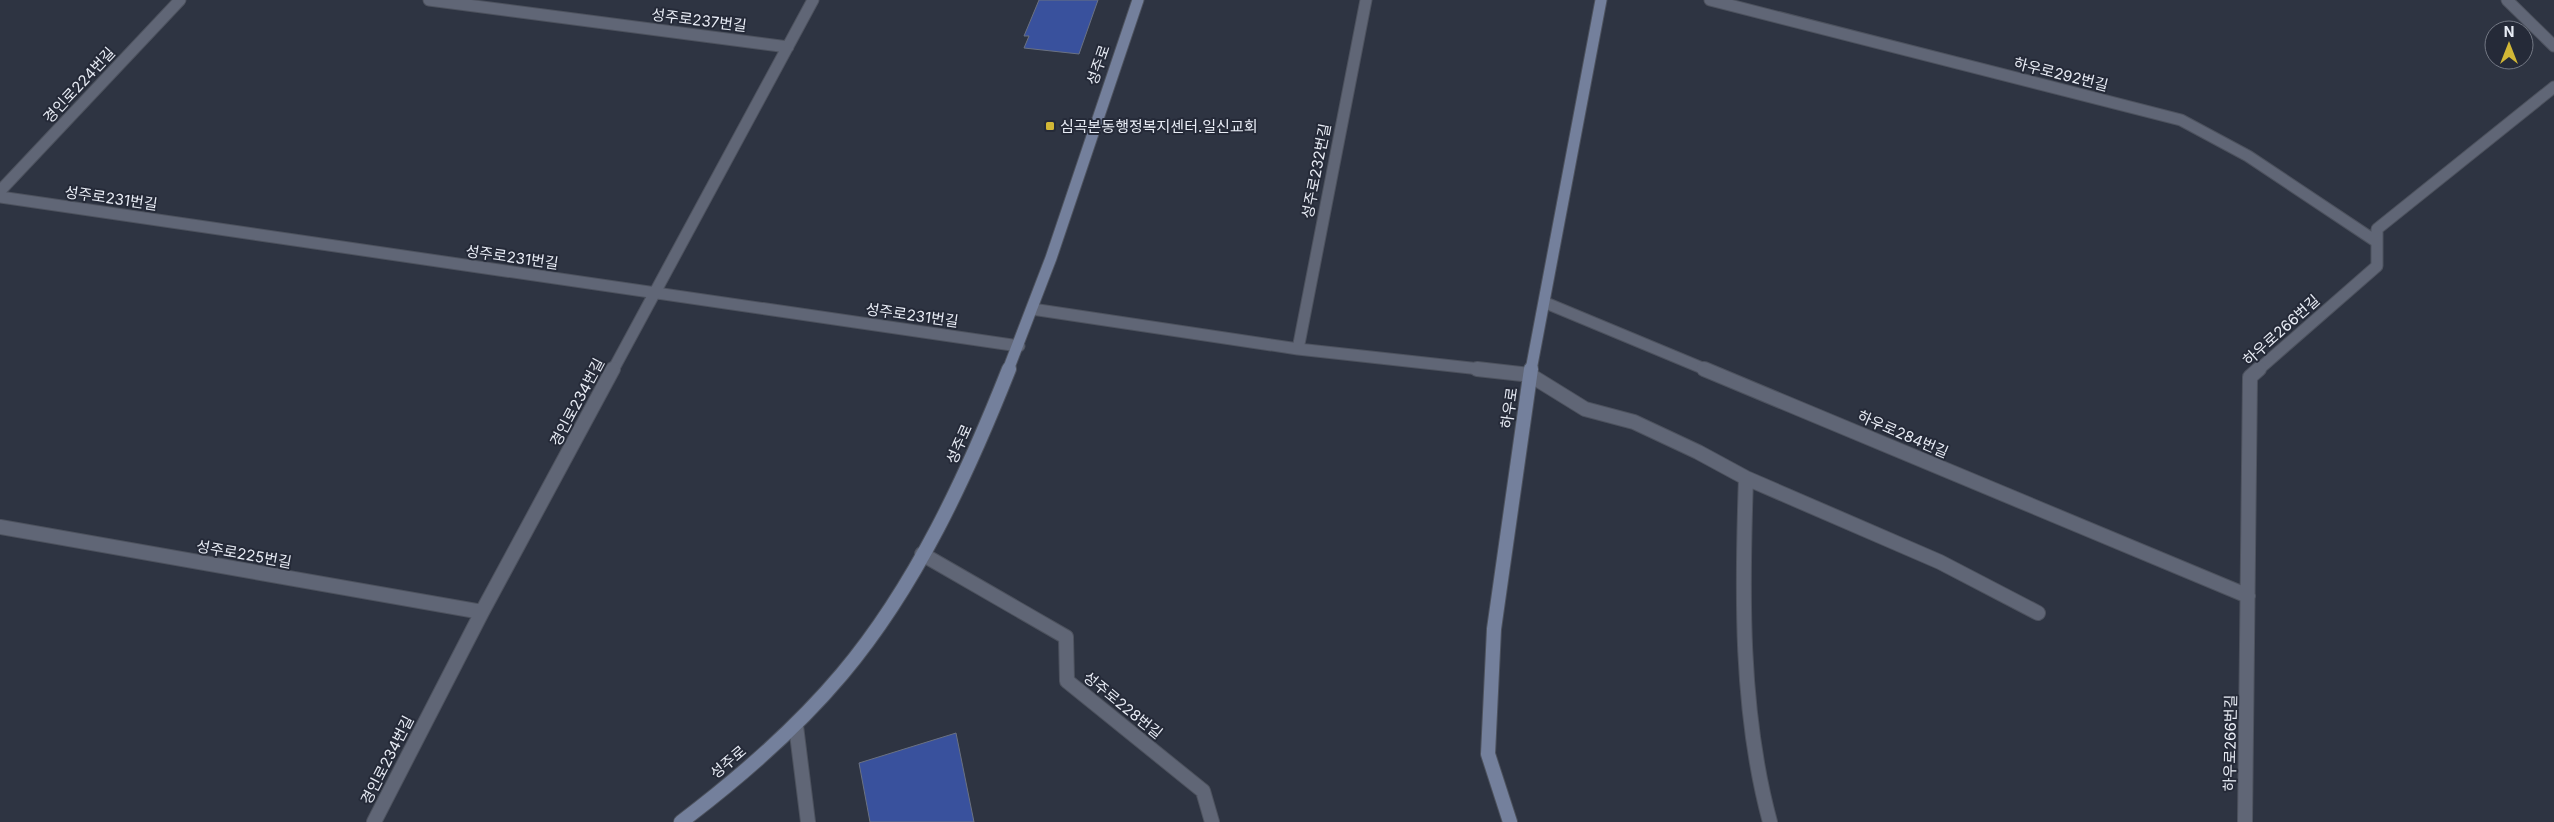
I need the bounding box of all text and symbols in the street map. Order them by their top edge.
street label: 성주로237번길 [650,5,748,35]
north arrow [2484,20,2534,70]
text: N [2504,23,2514,40]
street label: 성주로 [1082,42,1114,88]
street label: 경인로224번길 [39,43,119,127]
street label: 하우로292번길 [2012,53,2110,95]
place label: 심곡본동행정복지센터.일신교회 [1060,117,1258,136]
marker: 심곡본동행정복지센터.일신교회 [1044,120,1056,132]
street label: 성주로232번길 [1297,122,1335,220]
street label: 성주로231번길 [63,182,159,214]
street label: 성주로231번길 [464,241,560,273]
street label: 하우로266번길 [2239,291,2323,369]
street label: 성주로231번길 [864,299,960,331]
street label: 경인로234번길 [546,355,608,449]
street label: 하우로 [1497,386,1521,430]
street label: 하우로284번길 [1855,406,1951,462]
street label: 성주로 [942,421,976,467]
street label: 성주로225번길 [195,536,293,572]
street label: 성주로228번길 [1079,667,1167,743]
street label: 하우로266번길 [2220,694,2240,792]
street label: 경인로234번길 [356,712,418,808]
street label: 성주로 [706,741,750,783]

